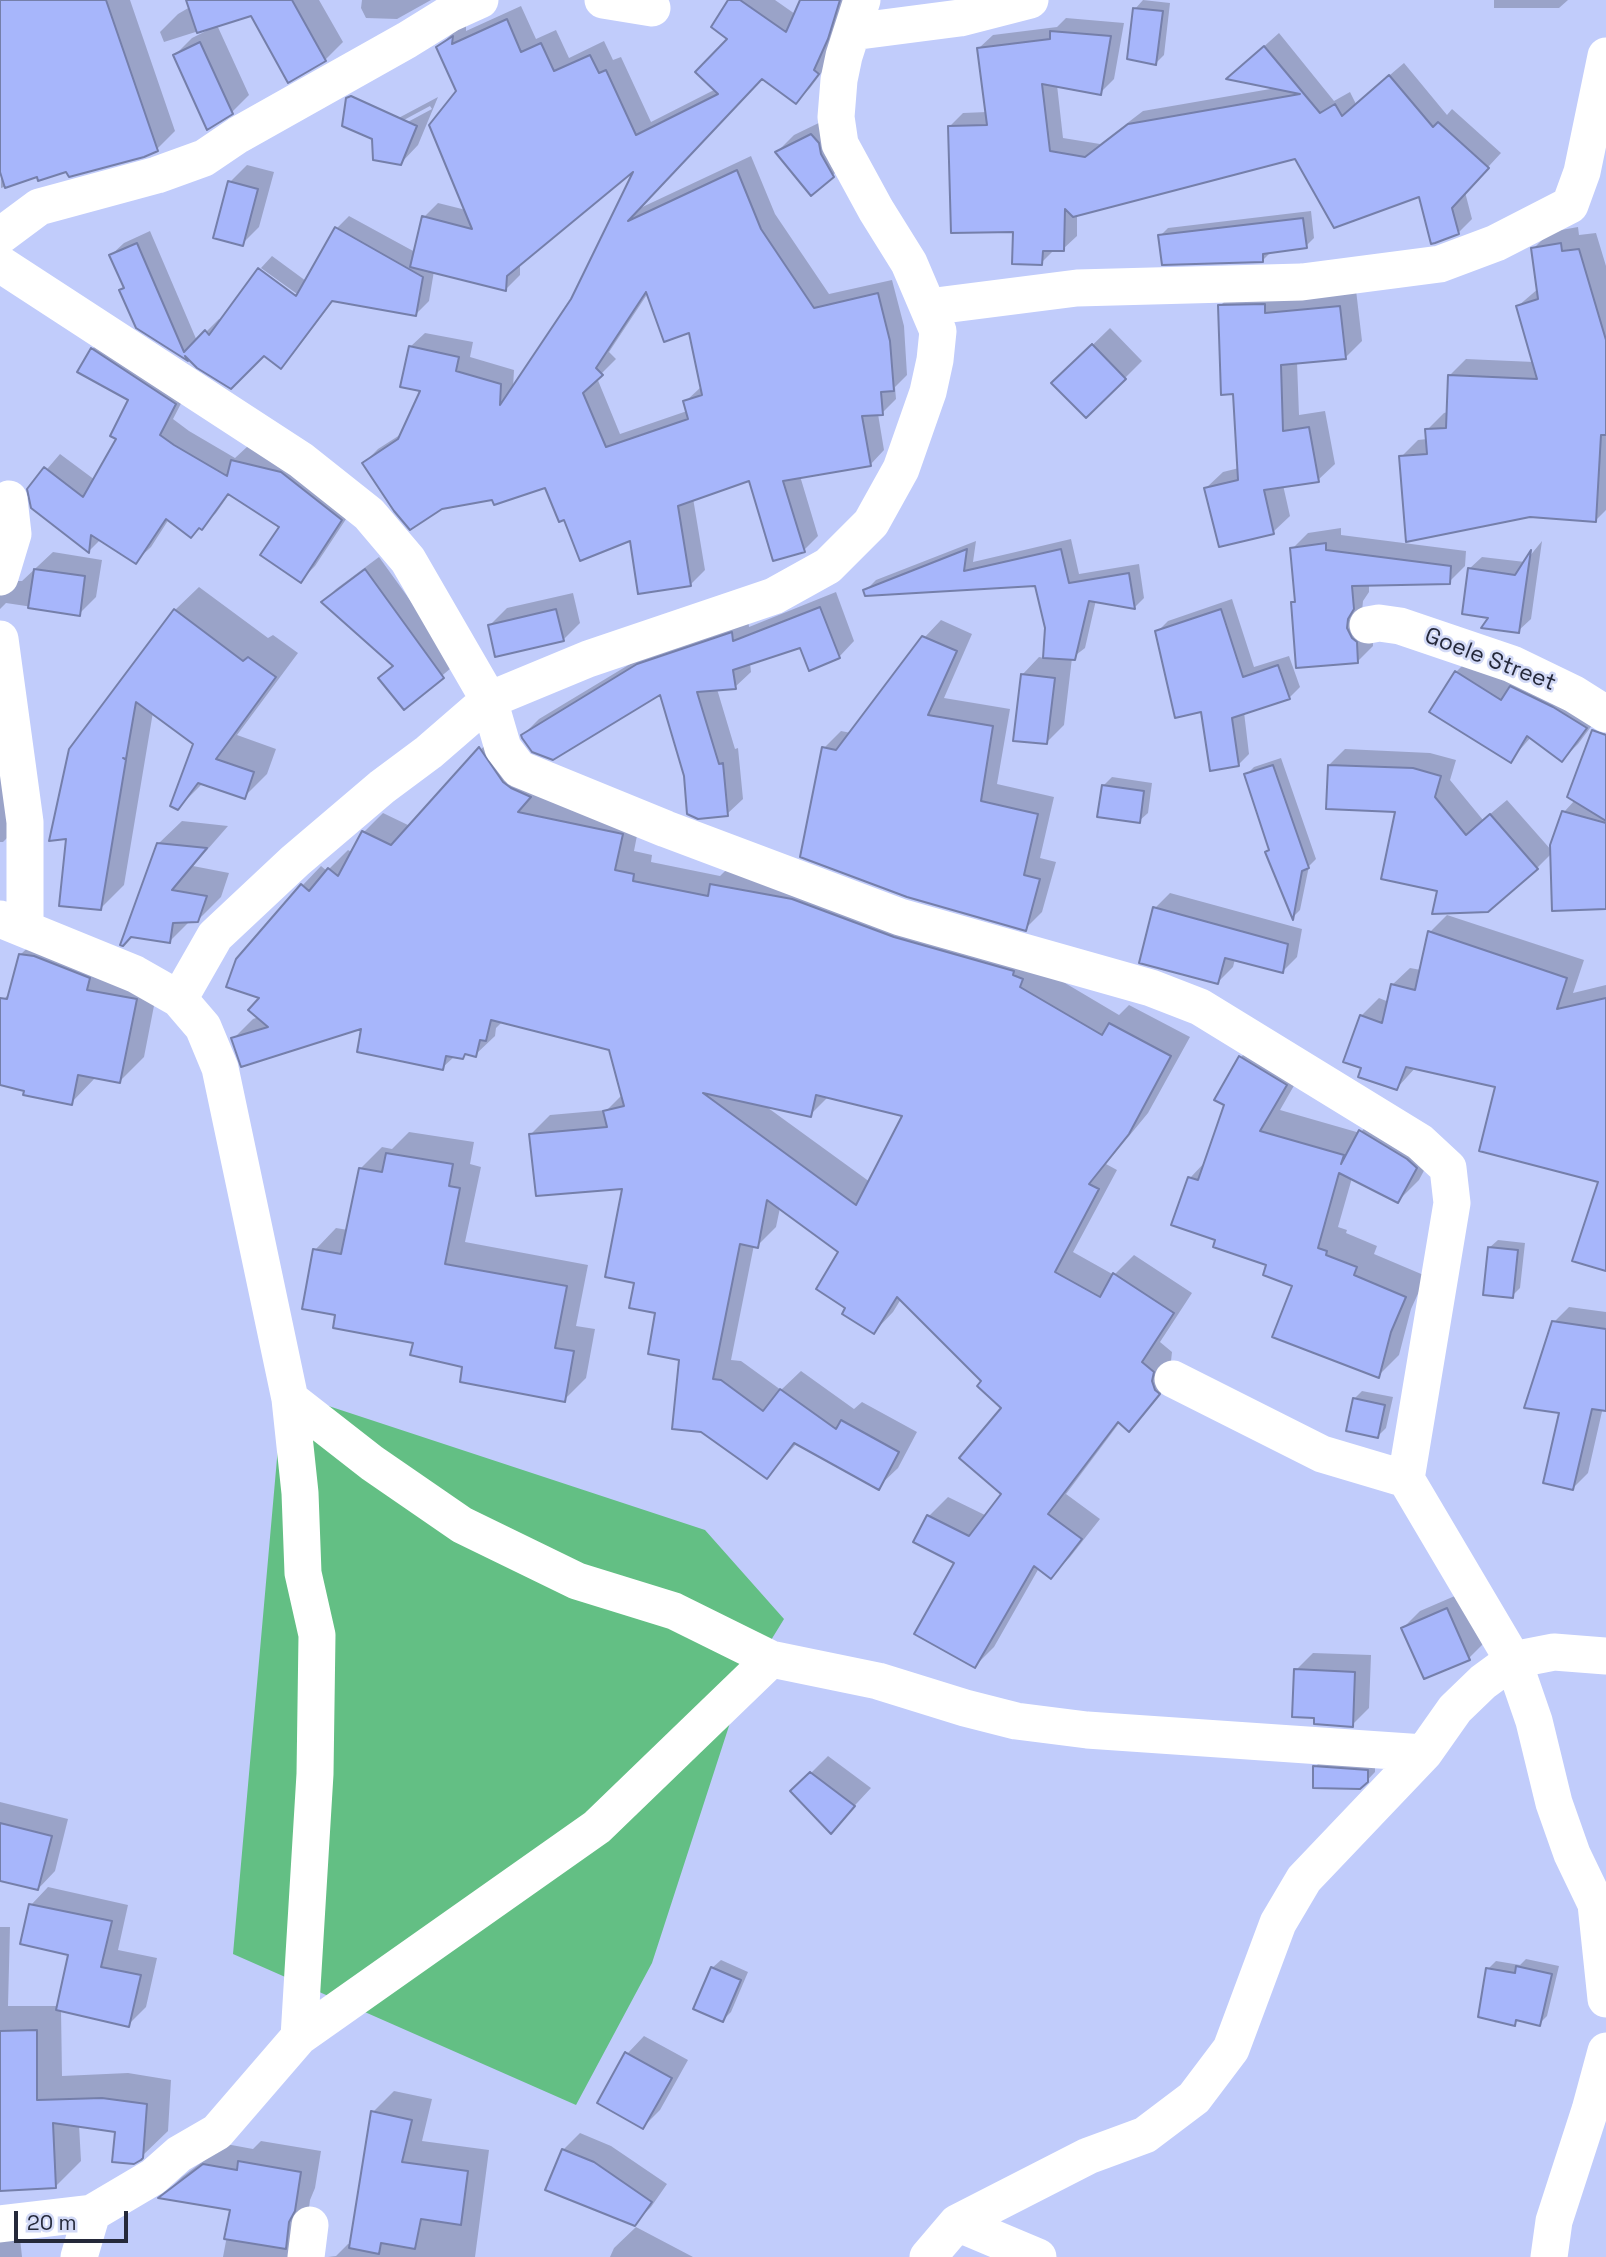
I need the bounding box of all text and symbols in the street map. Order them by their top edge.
street label: Goele Street [1420,622,1560,698]
scale bar [18,2198,131,2242]
text: 20 m [27,2209,77,2236]

